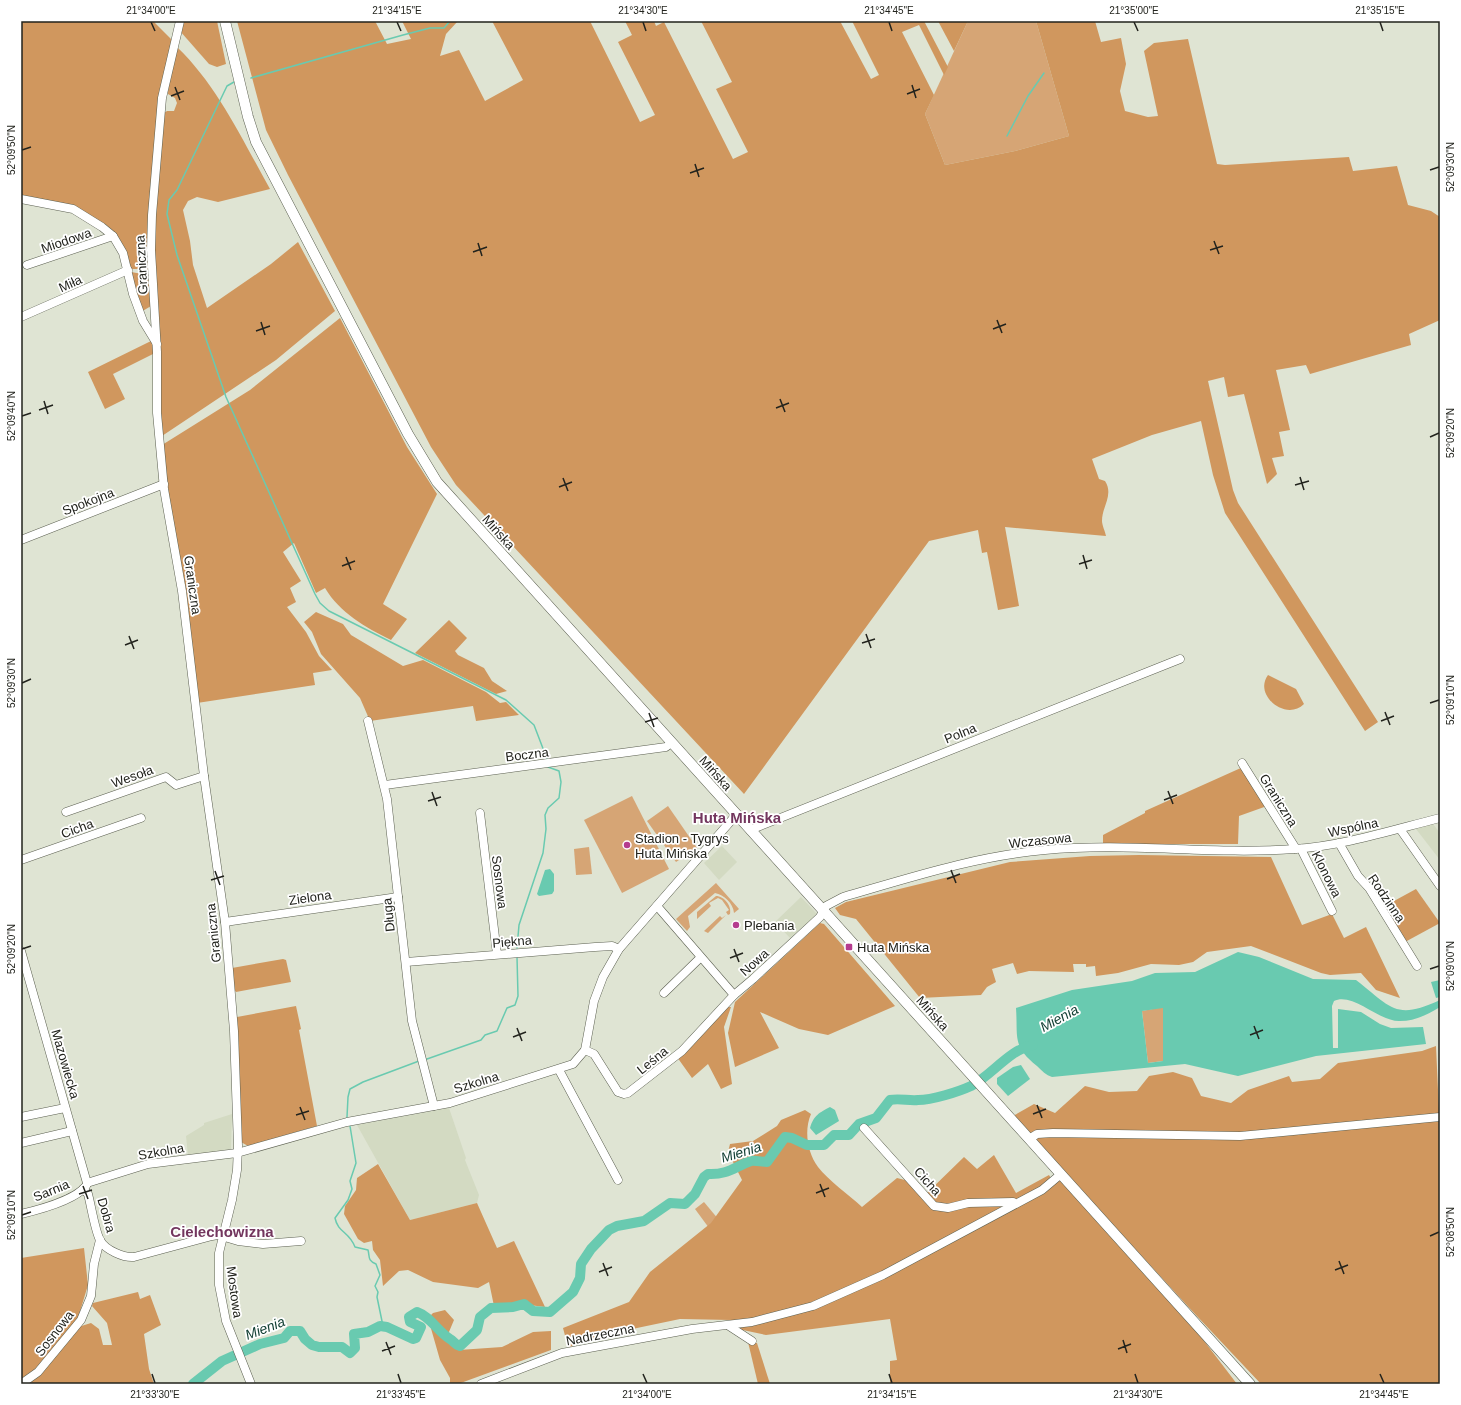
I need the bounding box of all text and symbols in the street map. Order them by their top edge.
text: 21°34'00"E [126,5,176,16]
text: 21°34'15"E [372,5,422,16]
text: 21°34'30"E [618,5,668,16]
text: 21°34'45"E [864,5,914,16]
text: 21°35'00"E [1109,5,1159,16]
text: 21°35'15"E [1355,5,1405,16]
text: 52°09'50"N [6,125,17,175]
text: 52°09'30"N [1445,142,1456,192]
street label: Miodowa [39,225,94,256]
street label: Graniczna [132,234,151,295]
street label: Miła [56,271,85,295]
text: 52°09'40"N [6,391,17,441]
text: 52°09'20"N [1445,408,1456,458]
street label: Spokojna [60,484,117,518]
street label: Mińska [479,512,518,553]
street label: Graniczna [181,555,204,616]
text: 52°09'30"N [6,658,17,708]
text: 52°09'10"N [1445,675,1456,725]
street label: Polna [942,720,979,747]
street label: Boczna [505,744,550,765]
street label: Mińska [696,753,735,794]
street label: Wesoła [109,762,156,791]
street label: Graniczna [1257,771,1301,830]
district label: Huta Mińska [693,809,782,826]
street label: Cicha [59,815,96,841]
street label: Wspólna [1327,815,1380,840]
street label: Wczasowa [1008,830,1073,851]
place label: Stadion - Tygrys Huta Mińska [635,831,729,861]
marker: Stadion - Tygrys Huta Mińska [622,840,632,850]
street label: Klonowa [1309,849,1345,901]
street label: Sosnowa [489,855,510,910]
street label: Rodzinna [1365,871,1409,926]
street label: Zielona [288,887,333,908]
street label: Długa [379,897,398,933]
street label: Graniczna [203,902,224,963]
place label: Plebania [744,918,795,933]
marker: Plebania [731,920,741,930]
text: 52°09'20"N [6,924,17,974]
street label: Piękna [492,932,533,951]
place label: Huta Mińska [857,940,930,955]
text: 52°09'00"N [1445,941,1456,991]
marker: Huta Mińska [844,942,854,952]
street label: Nowa [737,945,772,979]
street label: Mińska [913,993,952,1034]
water label: Mienia [1037,1001,1081,1035]
street label: Mazowiecka [48,1028,83,1101]
street label: Leśna [634,1043,671,1077]
street label: Szkolna [452,1068,501,1096]
water label: Mienia [719,1138,763,1166]
street label: Szkolna [137,1140,186,1163]
street label: Cicha [911,1164,945,1199]
street label: Sarnia [31,1176,72,1204]
text: 52°09'10"N [6,1190,17,1240]
street label: Dobra [94,1196,119,1235]
text: 52°08'50"N [1445,1207,1456,1257]
district label: Cielechowizna [170,1223,274,1240]
street label: Mostowa [223,1265,246,1320]
street label: Sosnowa [32,1307,77,1359]
water label: Mienia [243,1313,287,1343]
street label: Nadrzeczna [565,1320,636,1348]
text: 21°33'30"E [130,1389,180,1400]
text: 21°33'45"E [376,1389,426,1400]
text: 21°34'00"E [622,1389,672,1400]
text: 21°34'15"E [867,1389,917,1400]
text: 21°34'30"E [1113,1389,1163,1400]
text: 21°34'45"E [1359,1389,1409,1400]

